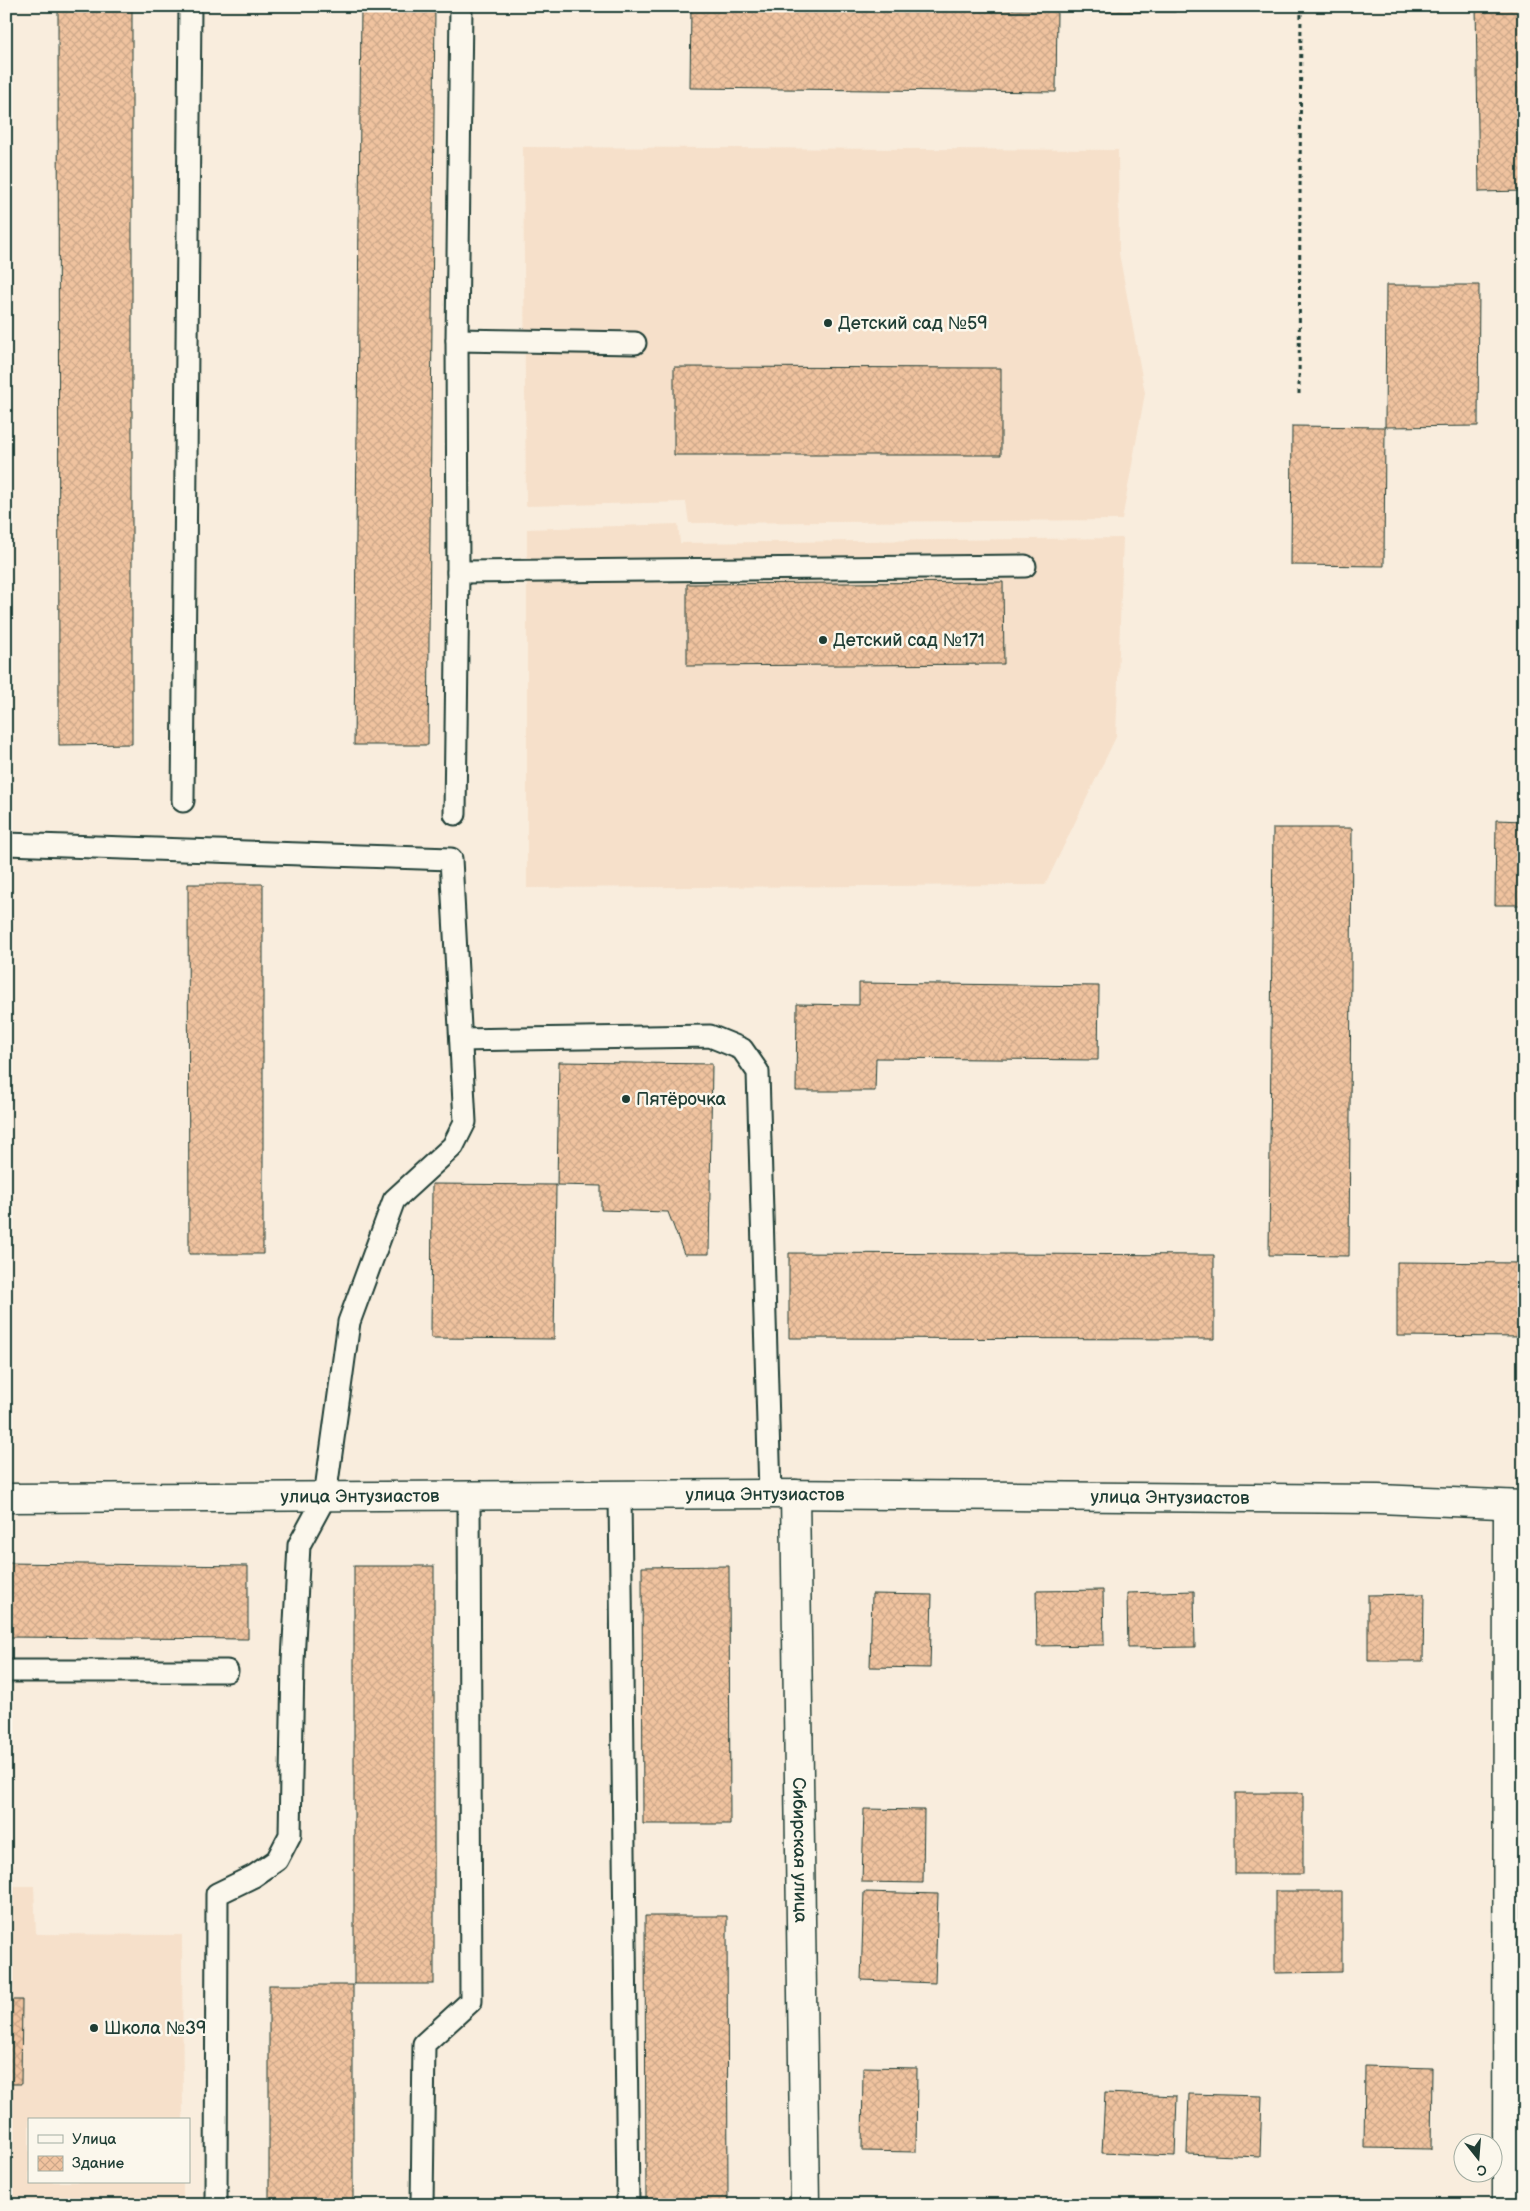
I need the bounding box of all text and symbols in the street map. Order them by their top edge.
place label: Детский сад №59 [838,313,988,334]
marker: Детский сад №59 [822,317,834,329]
place label: Детский сад №171 [833,630,985,651]
marker: Детский сад №171 [817,634,829,646]
place label: Пятёрочка [636,1089,727,1110]
marker: Пятёрочка [620,1093,632,1105]
street label: улица Энтузиастов [685,1483,845,1505]
street label: улица Энтузиастов [281,1485,440,1507]
street label: улица Энтузиастов [1090,1486,1250,1508]
street label: Сибирская улица [788,1777,812,1923]
place label: Школа №39 [104,2018,206,2039]
marker: Школа №39 [88,2022,100,2034]
legend [28,2118,190,2184]
text: Улица [72,2130,117,2149]
north arrow [1452,2134,1502,2184]
text: Здание [72,2154,124,2173]
text: С [1474,2160,1489,2180]

